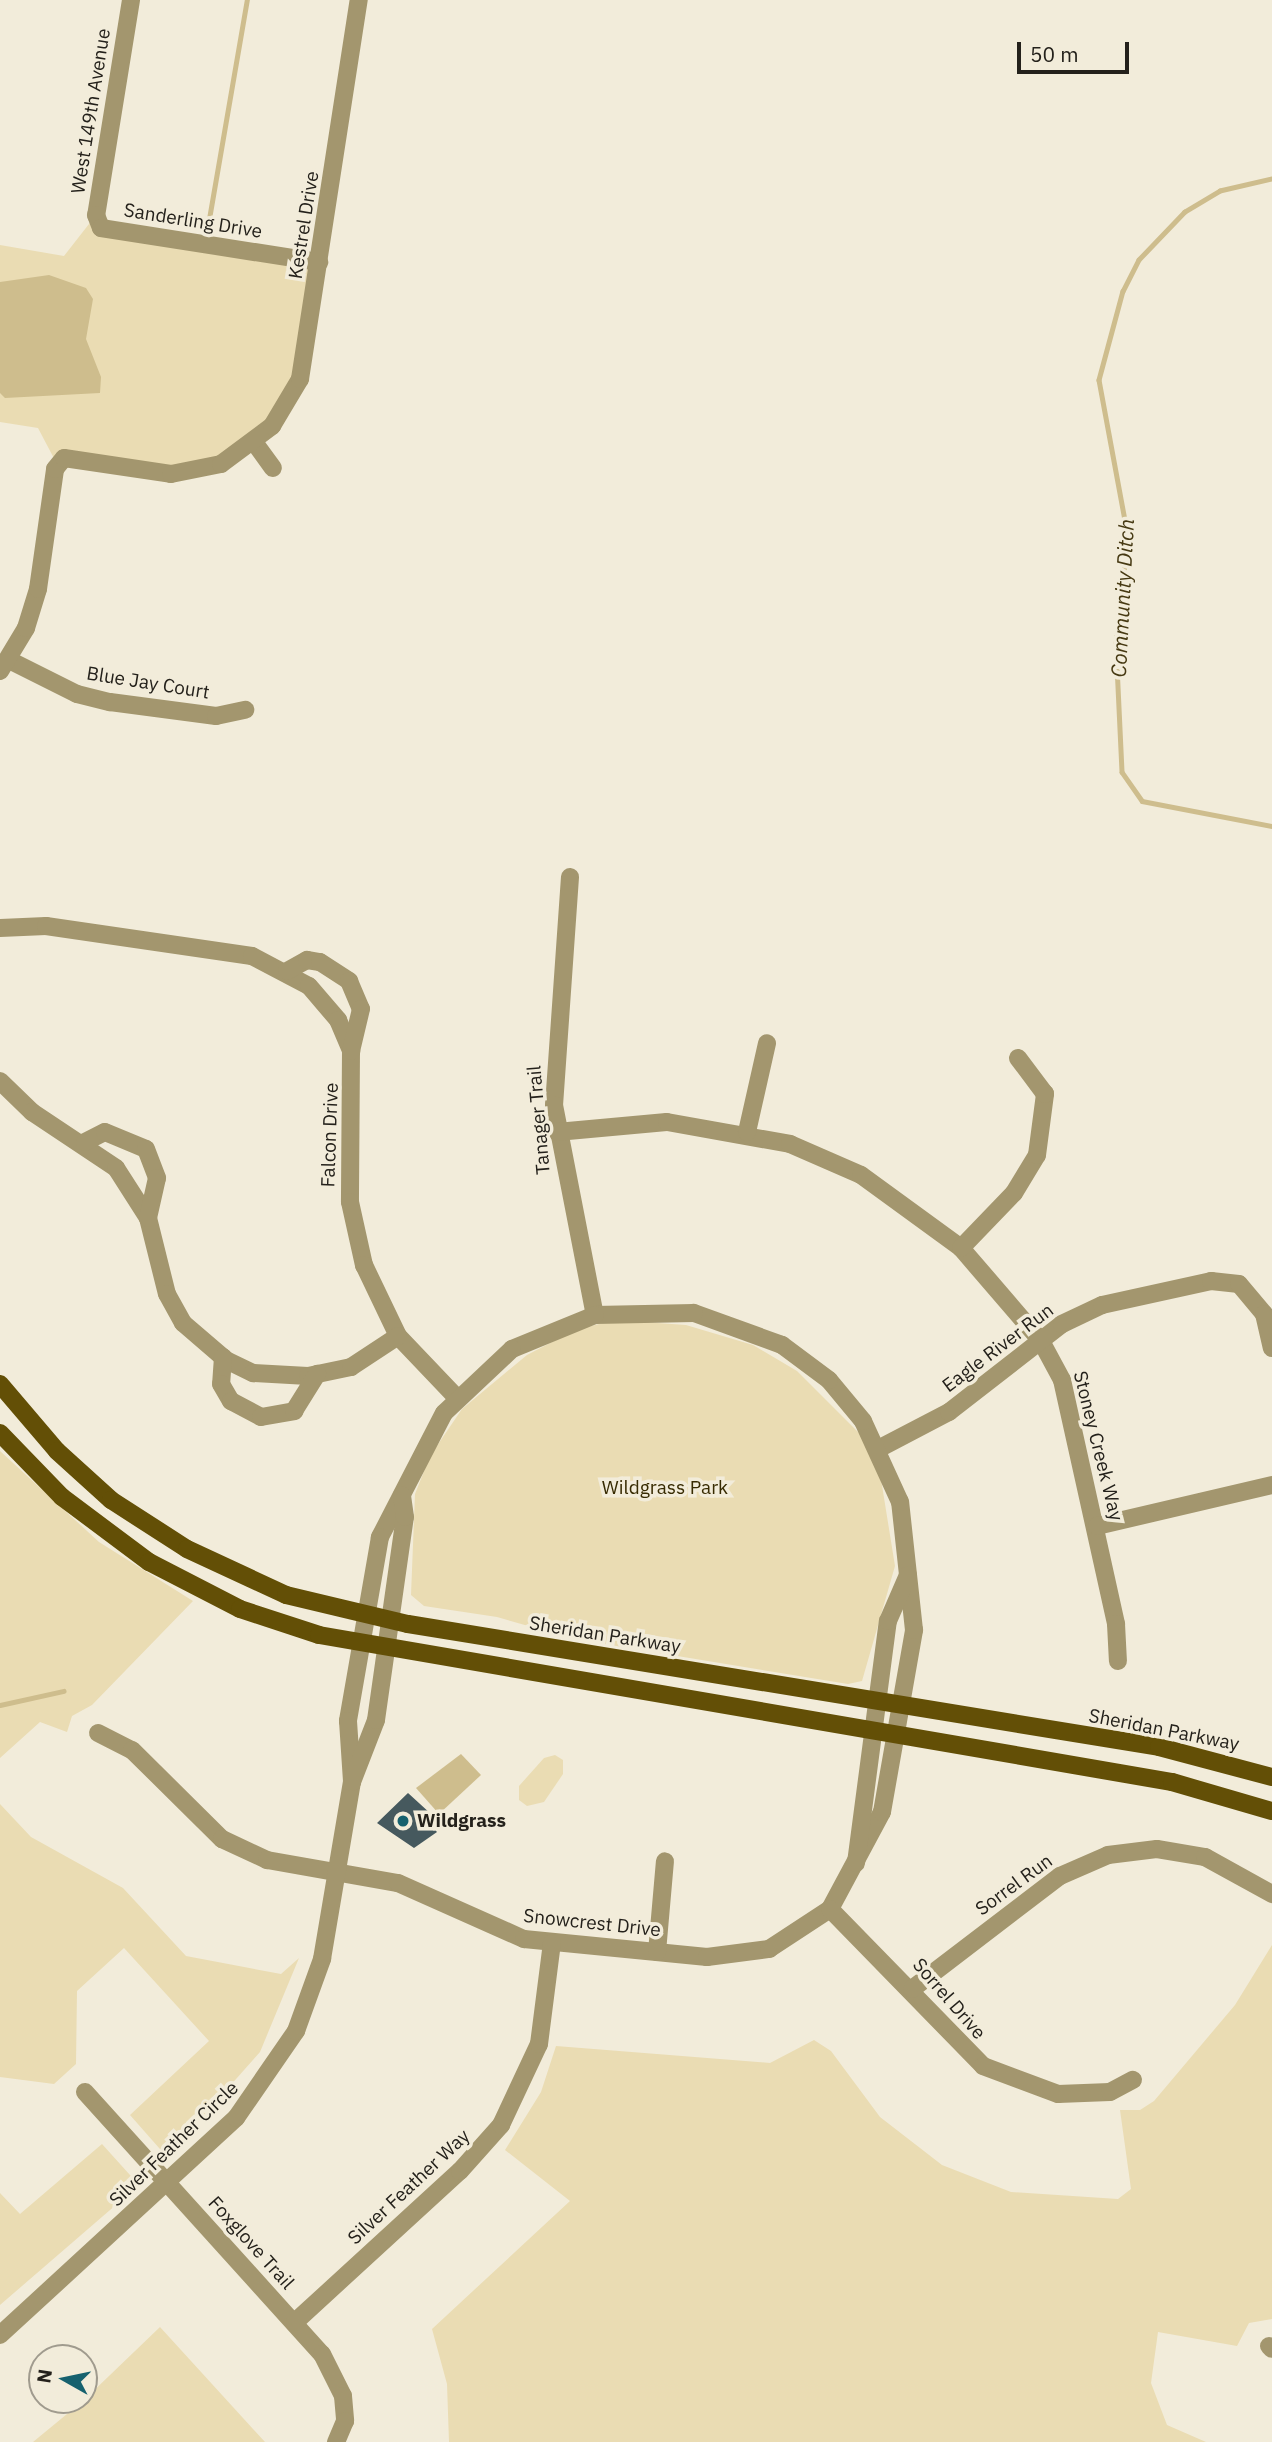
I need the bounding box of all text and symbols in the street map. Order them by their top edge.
street label: West 149th Avenue [67,27,115,195]
scale bar [1020,28,1132,72]
text: 50 m [1030,40,1079,68]
street label: Kestrel Drive [284,169,324,281]
street label: Sanderling Drive [122,199,264,243]
water label: Community Ditch [1105,518,1139,678]
street label: Blue Jay Court [85,662,211,704]
street label: Tanager Trail [523,1065,555,1175]
street label: Falcon Drive [317,1082,343,1188]
street label: Eagle River Run [938,1299,1058,1397]
street label: Stoney Creek Way [1068,1369,1128,1523]
park label: Wildgrass Park [602,1477,728,1499]
street label: Sheridan Parkway [528,1612,682,1658]
street label: Sheridan Parkway [1087,1704,1241,1756]
place label: Wildgrass [417,1810,506,1832]
marker: Wildgrass [395,1813,411,1829]
street label: Sorrel Run [971,1850,1057,1920]
street label: Snowcrest Drive [522,1904,662,1942]
street label: Sorrel Drive [908,1954,990,2044]
street label: Silver Feather Circle [105,2077,243,2211]
street label: Silver Feather Way [343,2125,475,2249]
street label: Foxglove Trail [203,2192,299,2294]
north arrow [28,2344,98,2414]
text: N [31,2367,57,2385]

